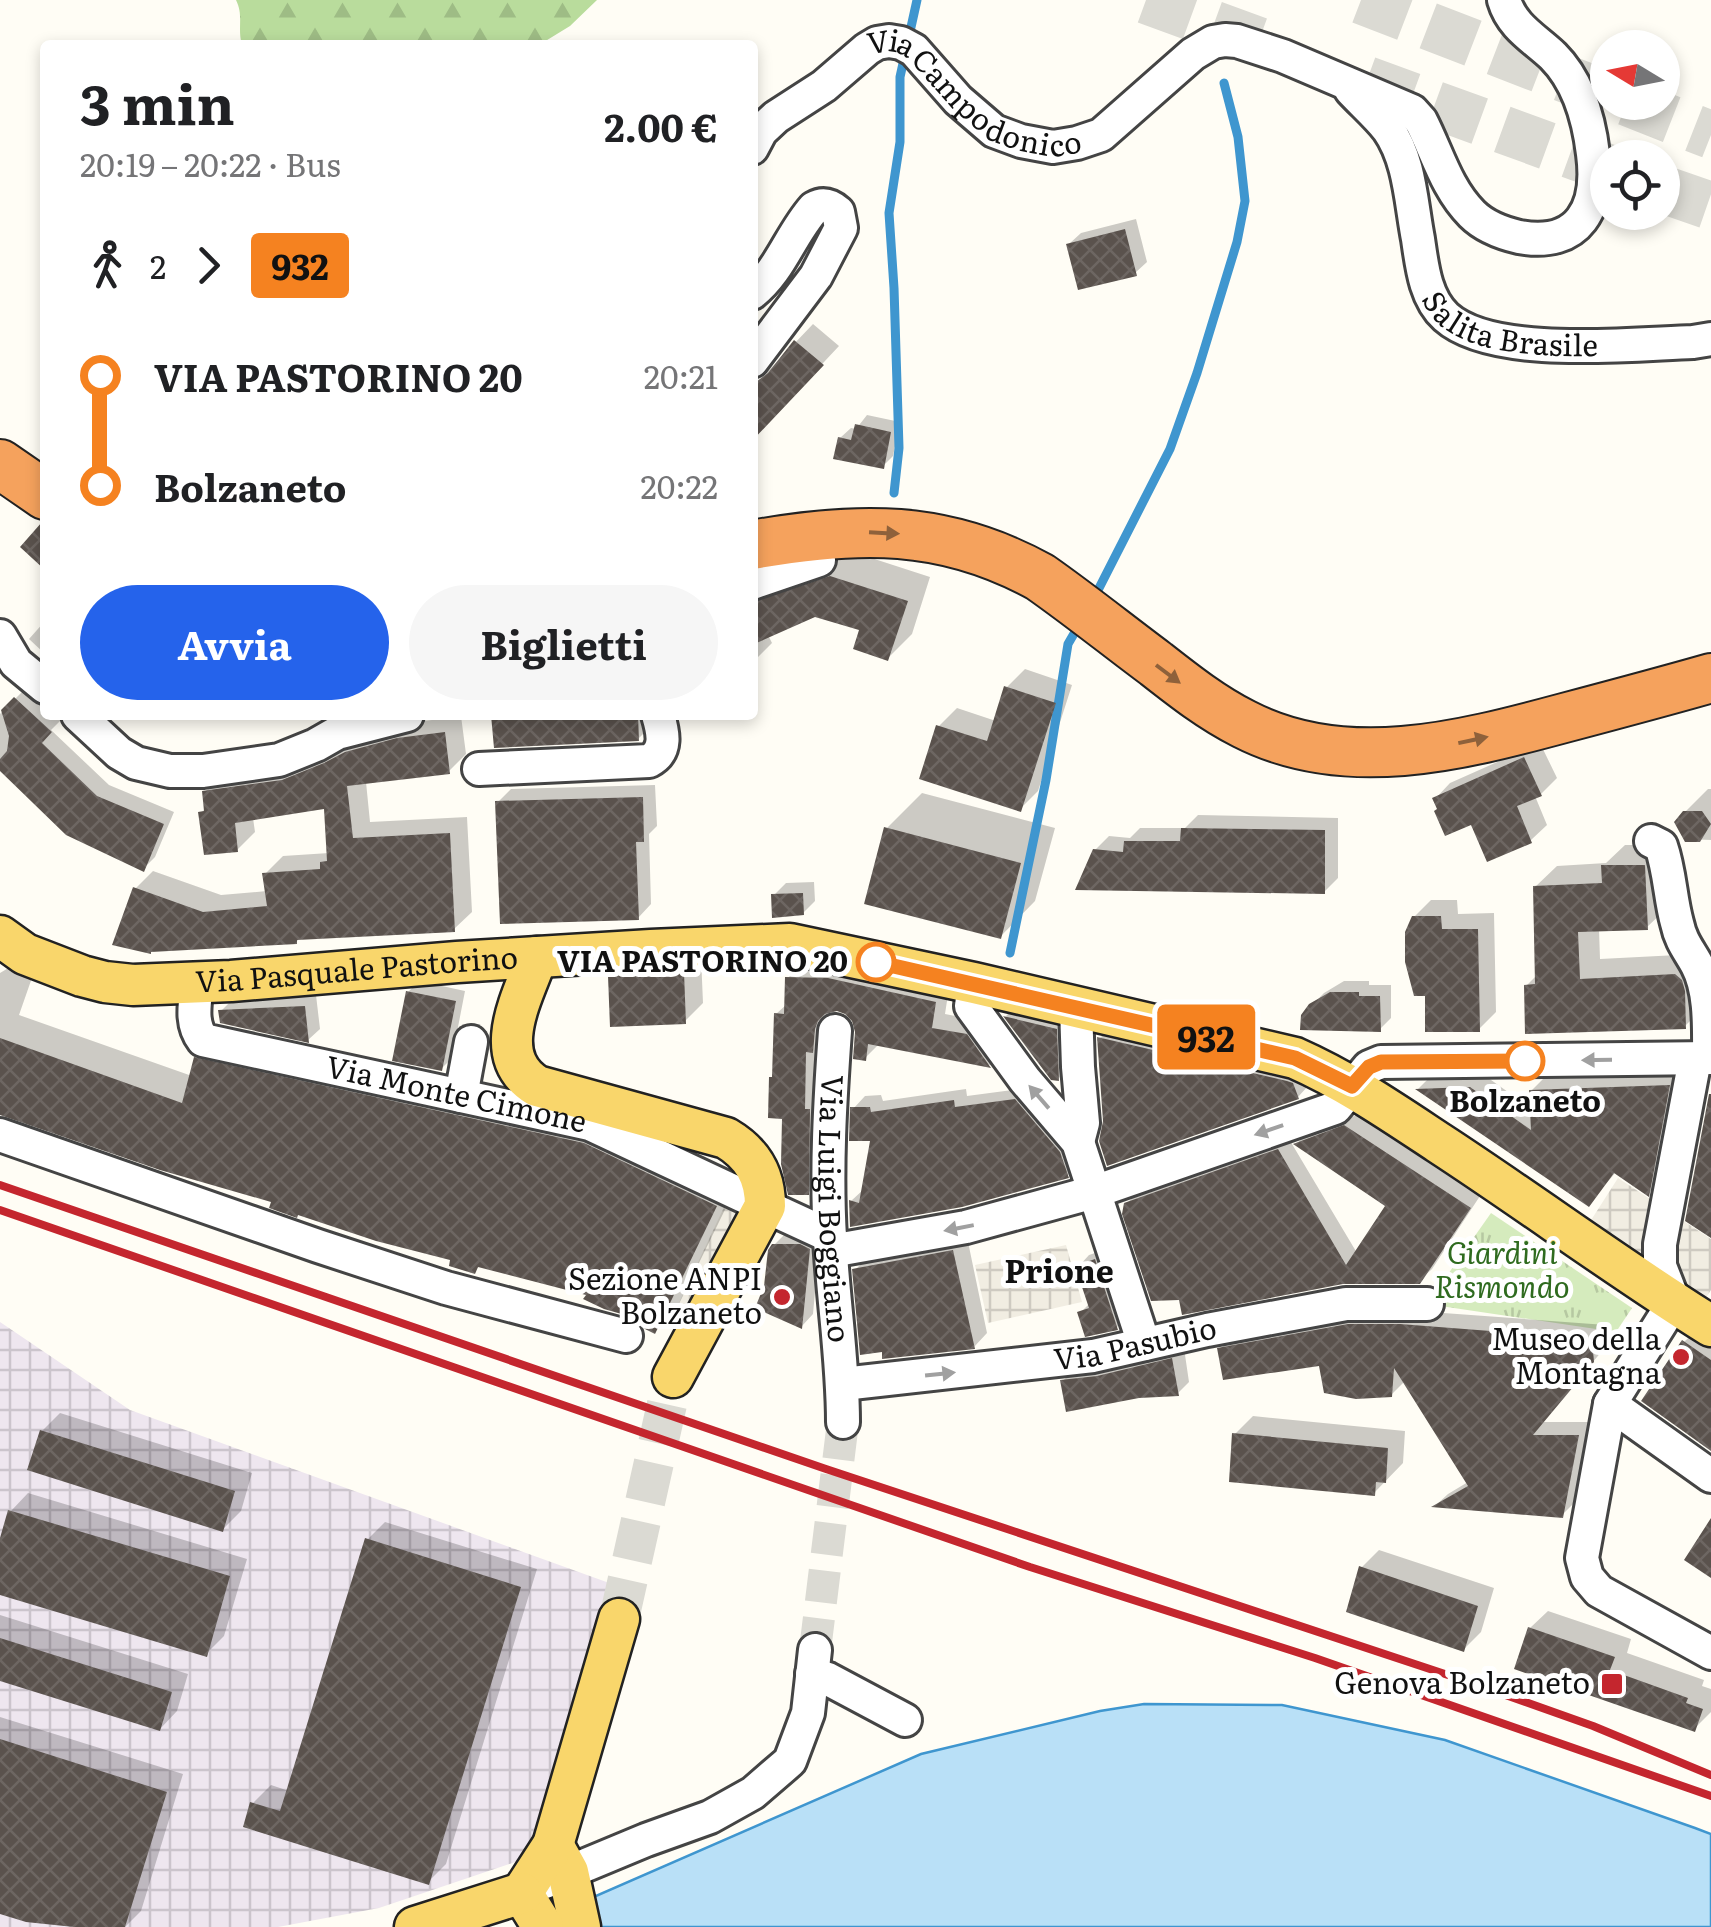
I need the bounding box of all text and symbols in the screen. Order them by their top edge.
street label: Via Campodonico [863,16,1084,166]
north arrow [1590,30,1680,120]
map controls [1590,30,1680,230]
text: 3 min [80,60,235,142]
text: 2.00 € [604,97,718,154]
text: 20:19 – 20:22 · Bus [80,139,341,187]
button: locate [1590,140,1680,230]
icon: walk [80,238,135,293]
icon: forward [181,238,236,293]
text: 932 [271,239,329,291]
text: 2 [150,241,166,289]
street label: Salita Brasile [1413,282,1598,365]
text: VIA PASTORINO 20 [154,347,523,404]
text: 20:21 [644,351,718,399]
text: Bolzaneto [154,457,346,514]
text: 20:22 [640,461,718,509]
one-way arrow [868,525,900,541]
button: Avvia [80,585,389,700]
button: Biglietti [409,585,718,700]
one-way arrow [1155,663,1181,684]
one-way arrow [1458,732,1489,748]
street label: Via Pasquale Pastorino [194,933,519,1001]
place label: VIA PASTORINO 20 [557,937,848,981]
marker: VIA PASTORINO 20 [857,943,895,981]
line badge: 932 [1148,1004,1264,1070]
text: 932 [1177,1011,1235,1063]
street label: Via Monte Cimone [322,1042,591,1142]
marker: Bolzaneto [1506,1042,1544,1080]
one-way arrow [1581,1052,1613,1068]
street label: Via Luigi Boggiano [809,1074,864,1344]
place label: Bolzaneto [1449,1077,1601,1121]
one-way arrow [1029,1085,1051,1110]
one-way arrow [1254,1123,1284,1138]
one-way arrow [944,1220,975,1236]
park label: Giardini Rismondo [1434,1229,1570,1307]
district label: Prione [1004,1245,1114,1293]
place label: Sezione ANPI Bolzaneto [568,1255,762,1333]
marker: Sezione ANPI Bolzaneto [771,1286,793,1308]
street label: Via Pasubio [1051,1304,1220,1379]
place label: Museo della Montagna [1491,1315,1662,1393]
marker: Museo della Montagna [1670,1346,1692,1368]
one-way arrow [925,1366,956,1382]
place label: Genova Bolzaneto [1334,1659,1590,1703]
marker: Genova Bolzaneto [1599,1671,1625,1697]

